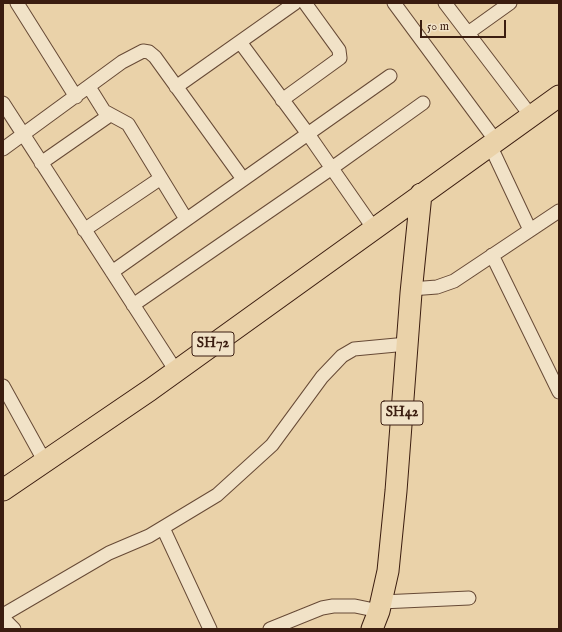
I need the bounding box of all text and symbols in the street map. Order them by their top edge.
scale bar [422,12,508,38]
text: 50 m [427,19,449,34]
road number: SH72 [192,332,234,356]
road number: SH42 [381,401,423,425]

